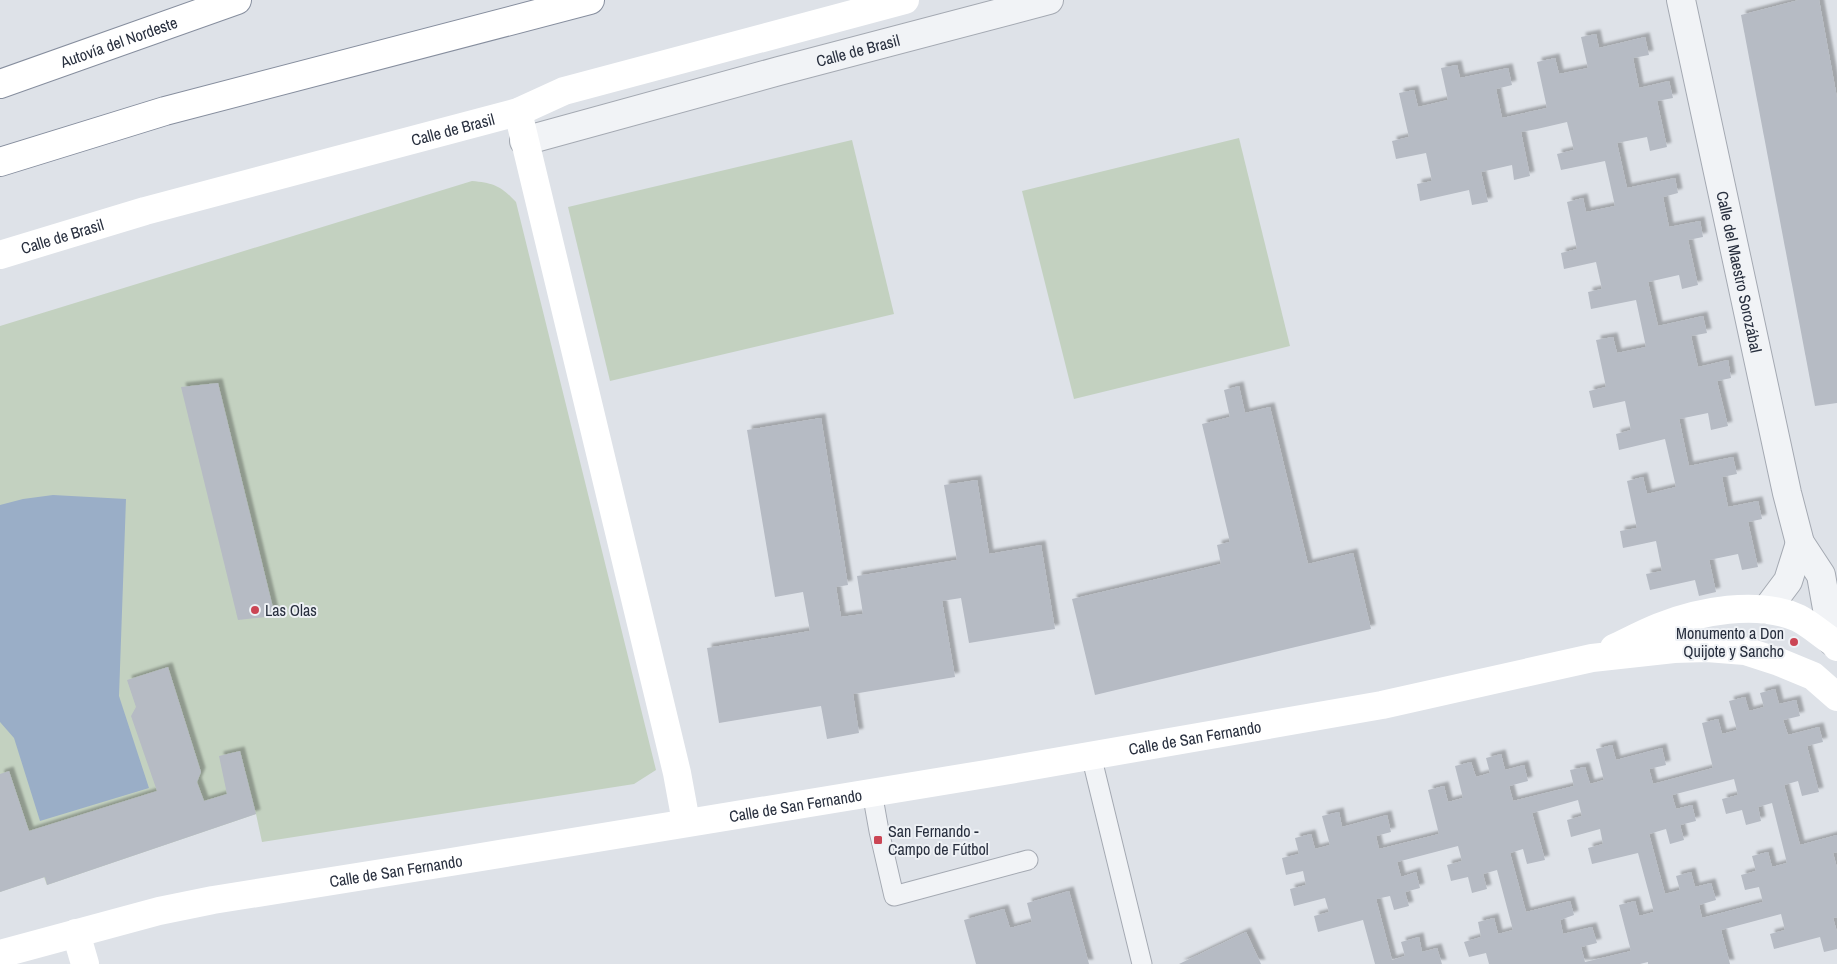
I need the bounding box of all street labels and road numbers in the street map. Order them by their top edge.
street label: Autovía del Nordeste [56,11,180,73]
street label: Calle de Brasil [814,29,902,72]
street label: Calle de Brasil [409,108,497,151]
street label: Calle del Maestro Sorozábal [1711,189,1768,355]
street label: Calle de Brasil [18,213,106,259]
street label: Calle de San Fernando [1127,715,1263,760]
street label: Calle de San Fernando [727,784,864,827]
street label: Calle de San Fernando [328,849,464,892]

